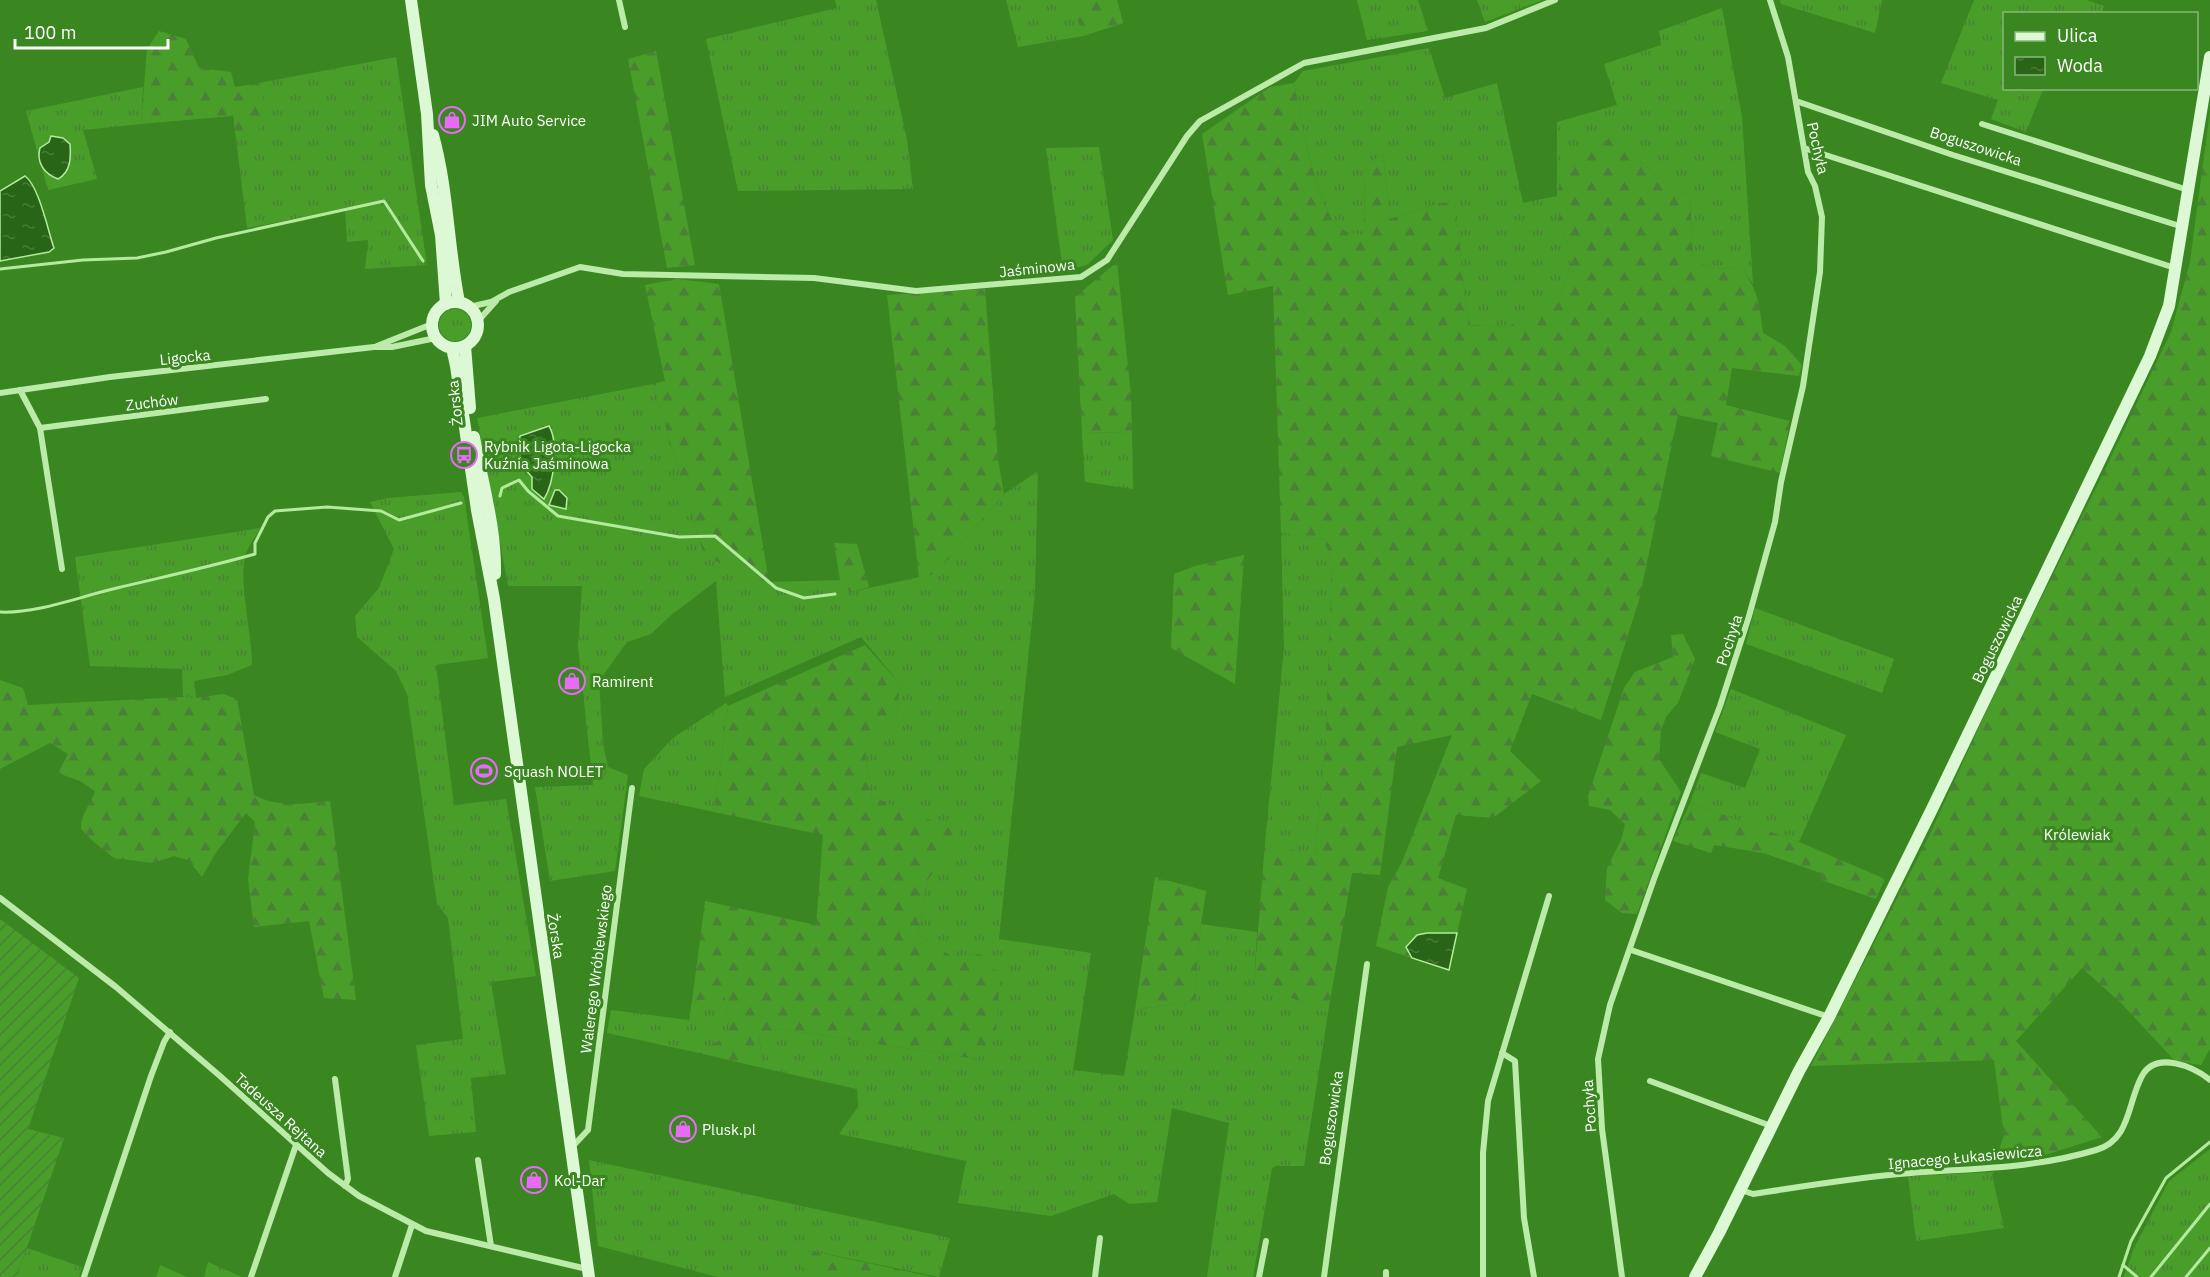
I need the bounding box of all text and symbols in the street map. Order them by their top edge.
scale bar [15,12,168,50]
legend [2003,12,2198,90]
text: 100 m [24,21,76,44]
text: Ulica [2057,24,2098,47]
text: Woda [2057,54,2103,77]
shop icon: JIM Auto Service [437,105,467,135]
place label: JIM Auto Service [472,111,586,130]
street label: Pochyła [1803,120,1833,176]
street label: Boguszowicka [1928,122,2024,170]
street label: Jaśminowa [998,255,1076,281]
street label: Ligocka [159,345,211,369]
street label: Żorska [443,379,467,427]
street label: Zuchów [125,389,180,415]
place label: Rybnik Ligota-Ligocka Kuźnia Jaśminowa [484,437,631,473]
bus stop icon: Rybnik Ligota-Ligocka Kuźnia Jaśminowa [449,440,479,470]
street label: Boguszowicka [1968,592,2026,686]
street label: Pochyła [1712,612,1746,668]
shop icon: Ramirent [557,666,587,696]
place label: Ramirent [592,672,654,691]
sports icon: Squash NOLET [469,756,499,786]
place label: Squash NOLET [504,762,604,781]
park label: Królewiak [2044,825,2110,844]
street label: Walerego Wróblewskiego [576,884,616,1054]
street label: Żorska [543,912,569,960]
street label: Tadeusza Rejtana [231,1069,331,1161]
street label: Boguszowicka [1315,1069,1347,1167]
street label: Pochyła [1578,1079,1600,1133]
shop icon: Plusk.pl [668,1114,698,1144]
place label: Plusk.pl [702,1120,756,1139]
street label: Ignacego Łukasiewicza [1887,1141,2043,1173]
shop icon: Kol-Dar [519,1165,549,1195]
place label: Kol-Dar [554,1171,606,1190]

